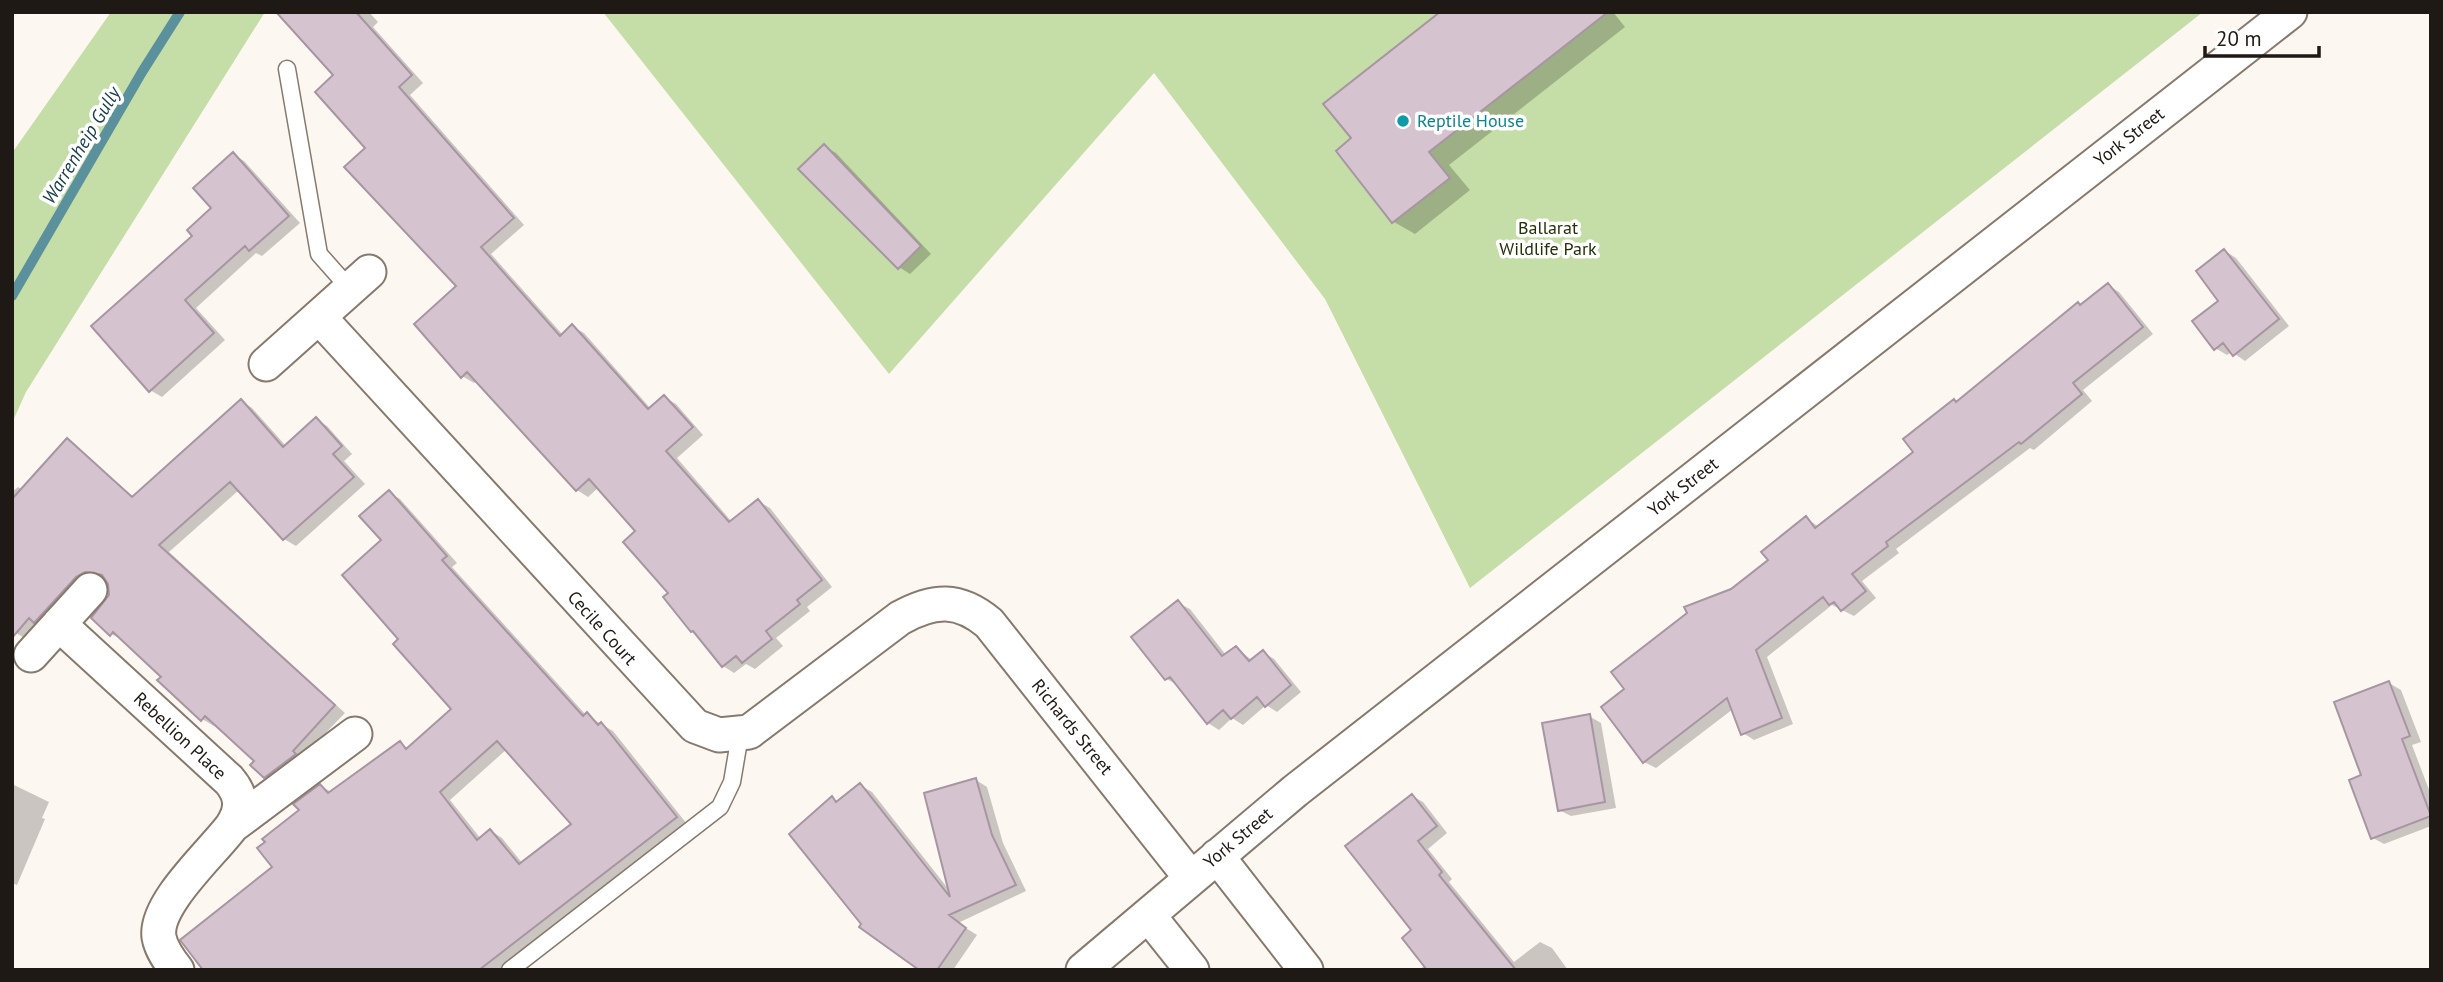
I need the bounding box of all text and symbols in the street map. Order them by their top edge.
scale bar [2205,14,2319,58]
text: 20 m [2216,25,2262,52]
water label: Warrenheip Gully [37,81,126,208]
street label: York Street [2089,102,2169,171]
place label: Reptile House [1417,109,1524,132]
marker: Reptile House [1395,113,1411,129]
park label: Ballarat Wildlife Park [1499,216,1597,260]
street label: York Street [1643,452,1723,521]
street label: Cecile Court [563,586,642,670]
street label: Richards Street [1027,674,1118,779]
street label: Rebellion Place [129,687,232,784]
street label: York Street [1198,802,1277,873]

